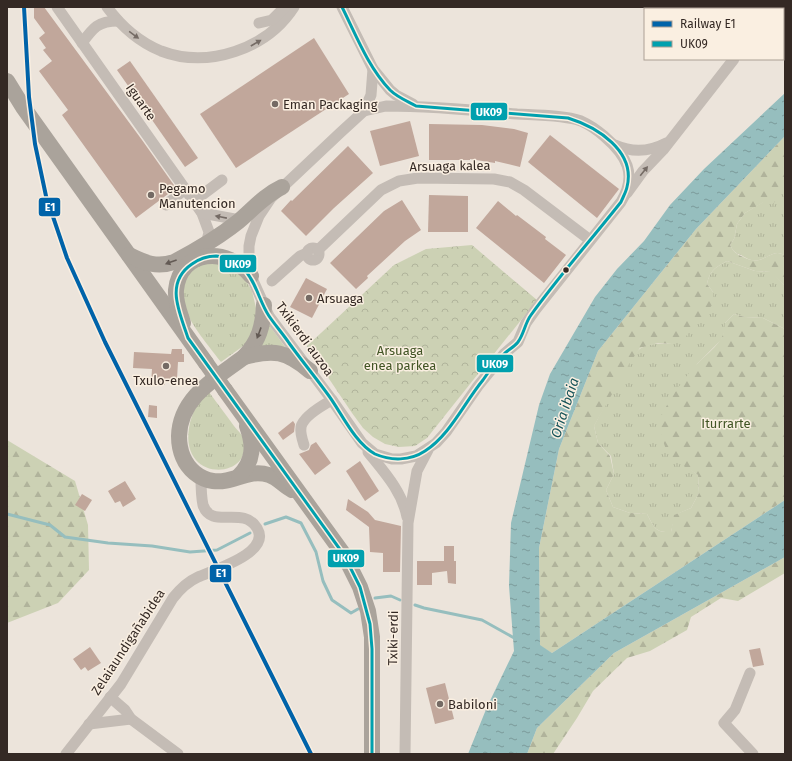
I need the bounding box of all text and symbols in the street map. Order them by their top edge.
legend [644,8,784,60]
text: Railway E1 [680,17,736,31]
one-way arrow [129,31,139,39]
text: UK09 [680,37,708,51]
one-way arrow [250,39,262,46]
street label: Iguarte [123,81,159,123]
place label: Eman Packaging [283,97,378,112]
marker: Eman Packaging [270,99,280,109]
line badge: UK09 [470,102,508,121]
text: UK09 [476,106,502,119]
street label: Arsuaga kalea [409,158,491,174]
one-way arrow [640,165,649,176]
place label: Pegamo Manutencion [159,181,236,211]
marker: Pegamo Manutencion [146,190,156,200]
line badge: E1 [38,197,61,217]
text: E1 [45,201,55,214]
one-way arrow [215,213,227,219]
line badge: UK09 [219,254,257,273]
text: UK09 [225,258,251,271]
one-way arrow [165,259,177,265]
unlabelled marker [561,265,571,275]
place label: Arsuaga [317,291,363,306]
marker: Arsuaga [304,293,314,303]
street label: Txikierdi auzoa [273,299,337,379]
one-way arrow [256,327,262,339]
park label: Arsuaga enea parkea [364,343,436,373]
line badge: UK09 [476,354,514,373]
text: UK09 [482,358,508,371]
marker: Txulo-enea [161,361,171,371]
place label: Txulo-enea [133,373,199,388]
water label: Oria ibaia [547,376,583,440]
park label: Iturrarte [701,416,751,431]
line badge: UK09 [327,549,365,568]
text: UK09 [333,552,359,565]
line badge: E1 [209,564,232,583]
text: E1 [216,567,226,580]
street label: Zelaiaundigañabidea [88,586,168,698]
street label: Txiki-erdi [385,610,401,666]
place label: Babiloni [448,697,497,712]
marker: Babiloni [435,699,445,709]

